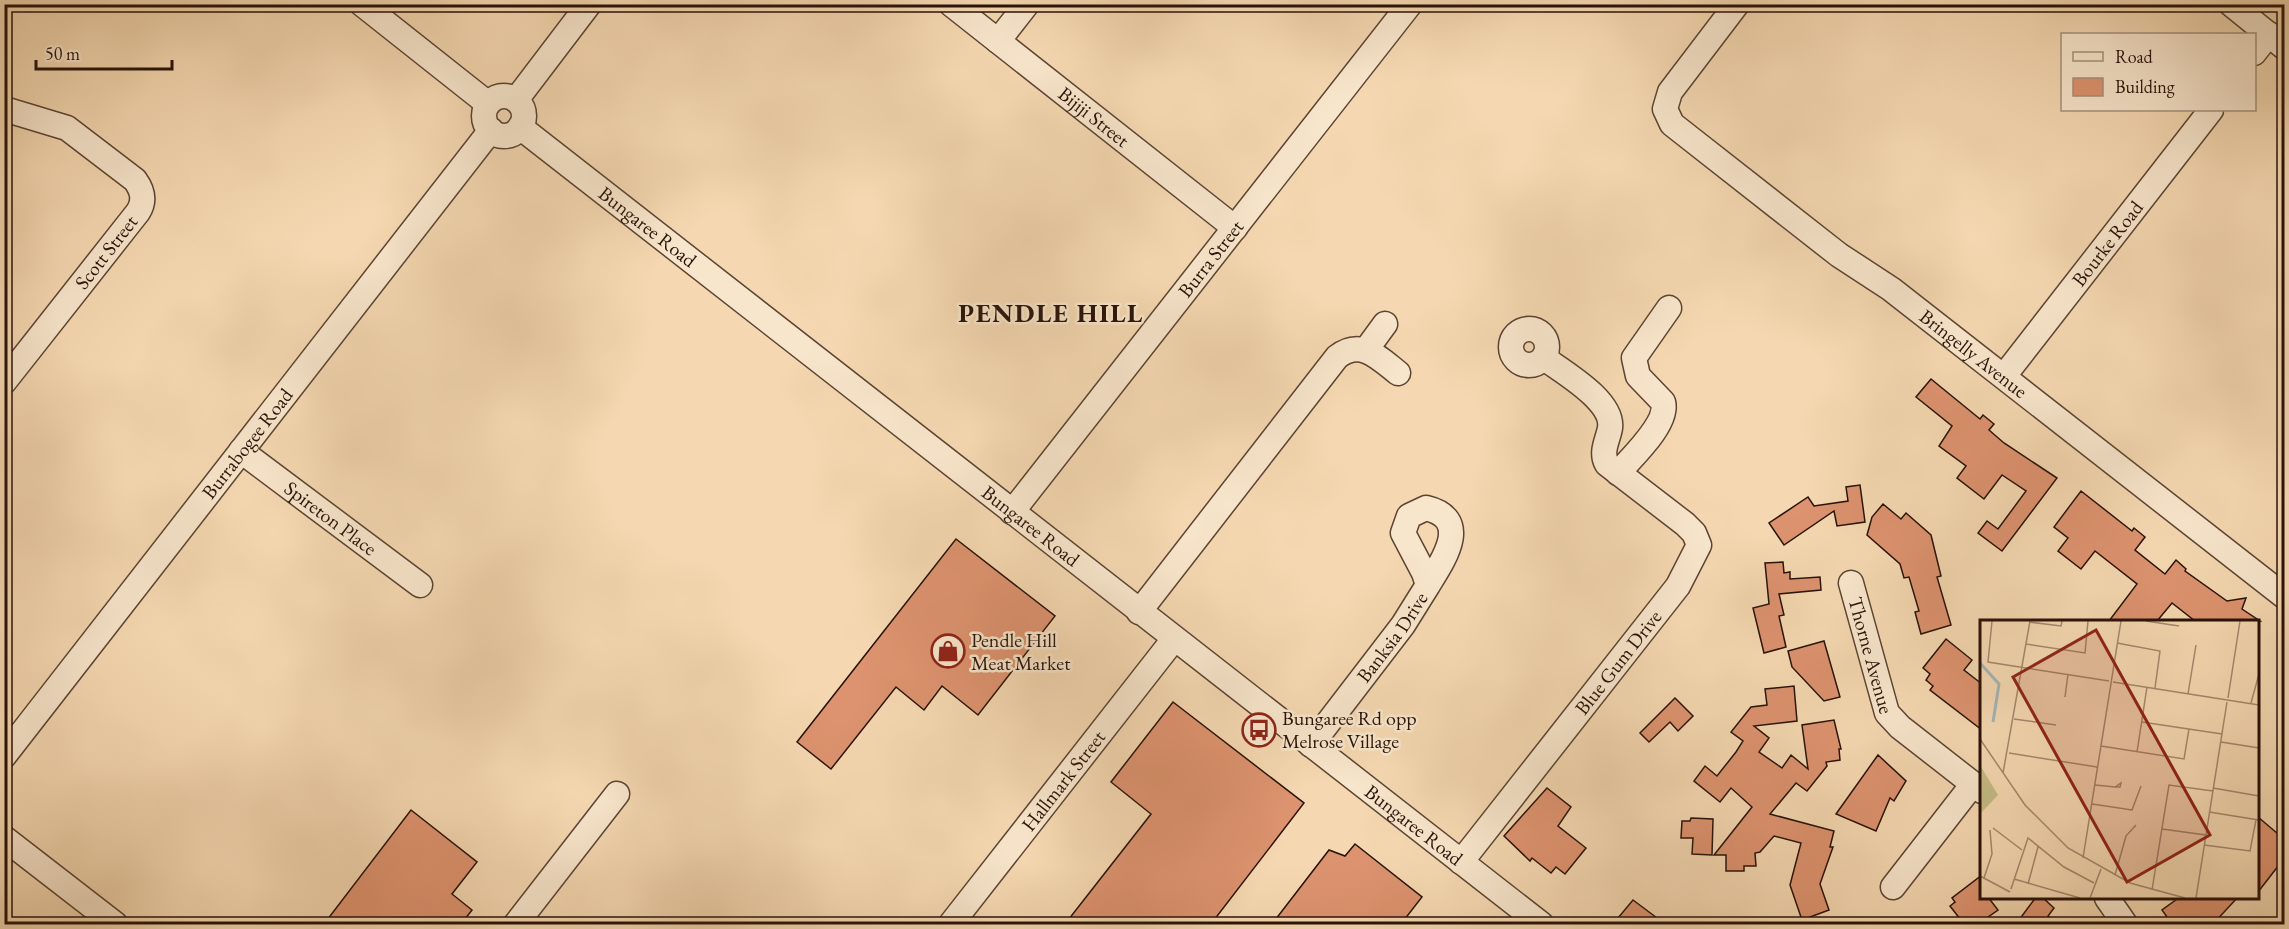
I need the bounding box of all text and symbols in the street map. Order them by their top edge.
scale bar [36,33,172,71]
legend [2061,33,2256,111]
text: 50 m [45,42,80,65]
text: Road [2115,45,2154,68]
text: Building [2115,75,2175,98]
street label: Bijiji Street [1053,81,1135,153]
street label: Bungaree Road [593,180,703,274]
street label: Bourke Road [2066,195,2149,292]
street label: Scott Street [69,209,144,294]
street label: Burra Street [1172,214,1250,303]
district label: PENDLE HILL [958,296,1144,330]
street label: Bringelly Avenue [1914,303,2033,404]
street label: Burrabogee Road [196,382,299,504]
street label: Spireton Place [279,475,382,561]
street label: Bungaree Road [976,479,1086,573]
street label: Banksia Drive [1351,587,1434,688]
street label: Thorne Avenue [1842,594,1900,717]
street label: Blue Gum Drive [1569,604,1667,720]
inset map [1980,620,2259,899]
place label: Pendle Hill Meat Market [971,627,1071,676]
shop icon: Pendle Hill Meat Market [930,633,966,669]
place label: Bungaree Rd opp Melrose Village [1282,705,1417,754]
bus stop icon: Bungaree Rd opp Melrose Village [1241,712,1277,748]
street label: Hallmark Street [1016,724,1111,836]
street label: Bungaree Road [1360,778,1469,872]

